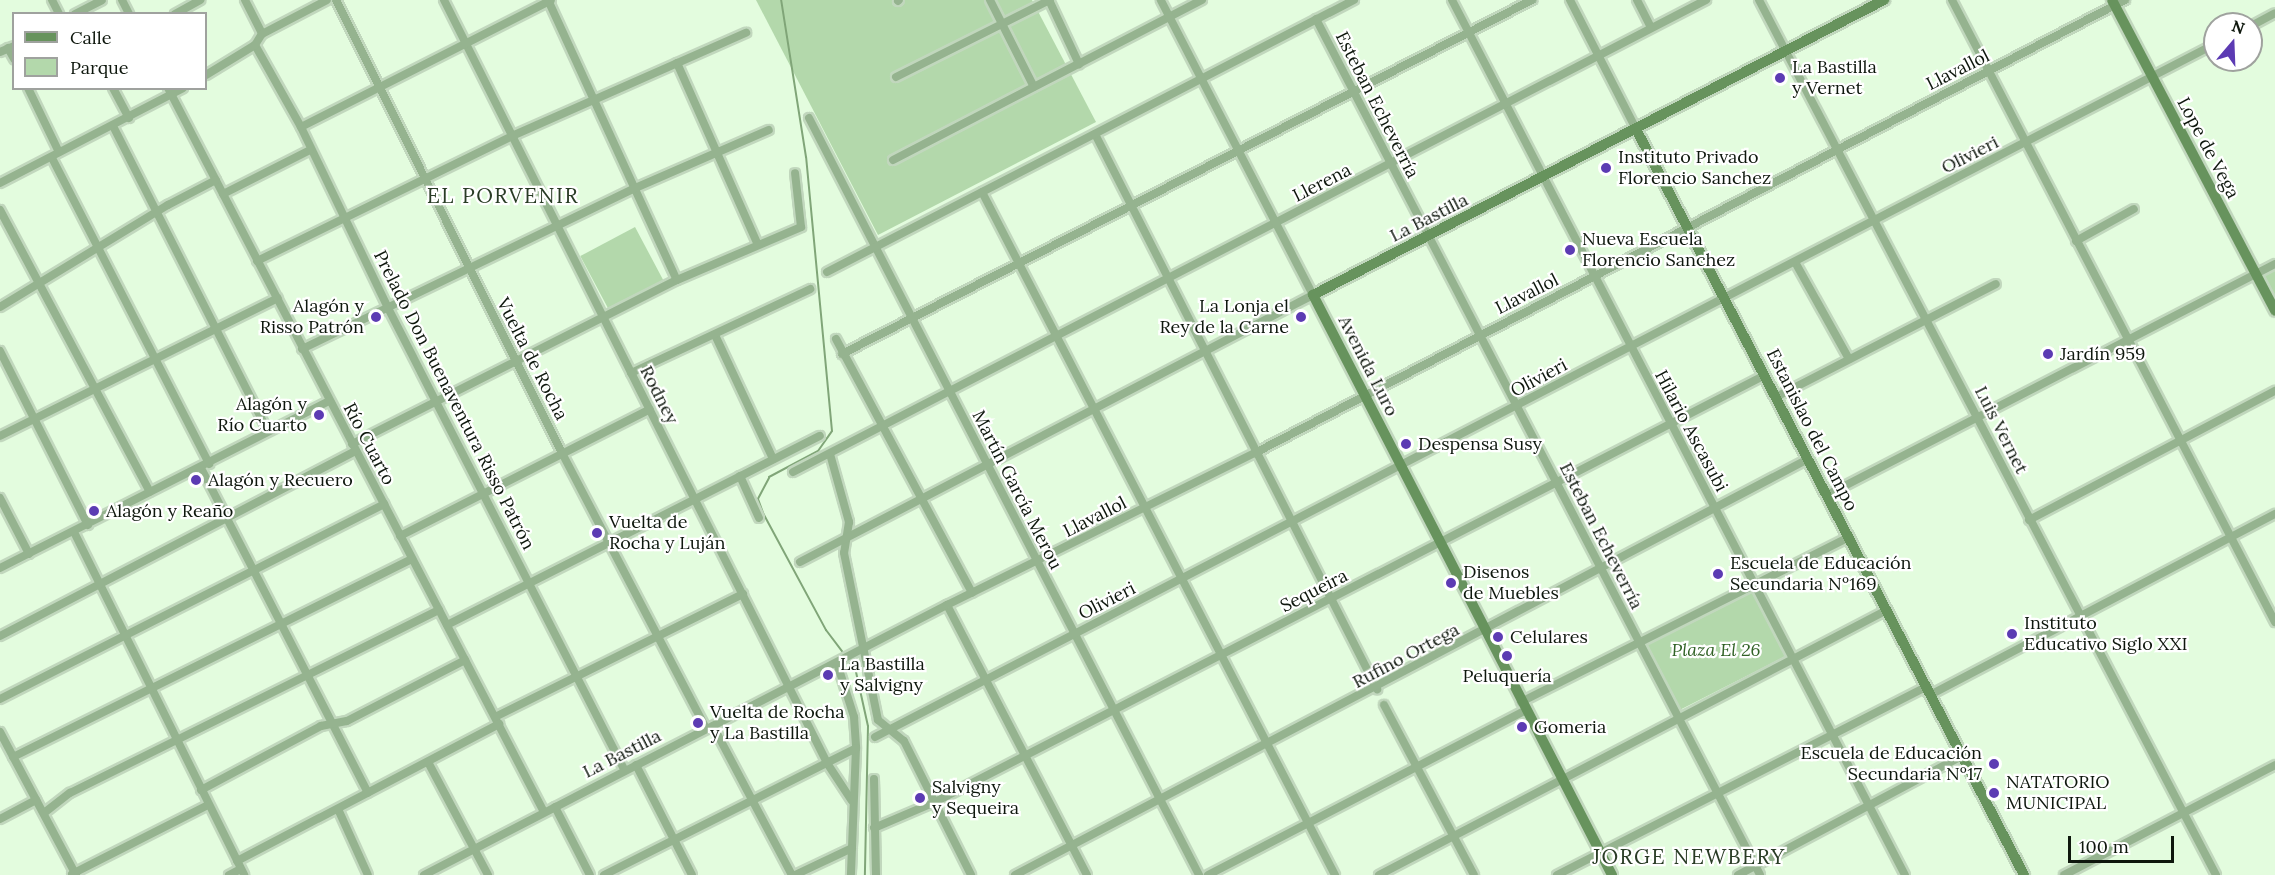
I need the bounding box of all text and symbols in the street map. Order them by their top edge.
legend [12,12,207,90]
north arrow [2203,12,2263,72]
text: N [2229,15,2247,38]
text: Calle [70,26,111,49]
street label: Esteban Echeverría [1331,28,1423,182]
street label: Llavallol [1923,45,1993,95]
text: Parque [70,56,129,79]
place label: La Bastilla y Vernet [1792,57,1877,100]
marker: La Bastilla y Vernet [1773,71,1787,85]
street label: Lope de Vega [2172,94,2244,202]
street label: Olivieri [1938,132,2002,178]
place label: Instituto Privado Florencio Sanchez [1618,147,1771,190]
street label: Llerena [1289,159,1355,207]
marker: Instituto Privado Florencio Sanchez [1599,161,1613,175]
district label: EL PORVENIR [427,183,579,209]
street label: La Bastilla [1386,189,1472,247]
place label: Nueva Escuela Florencio Sanchez [1582,229,1735,272]
marker: Nueva Escuela Florencio Sanchez [1563,243,1577,257]
street label: Prelado Don Buenaventura Risso Patrón [369,247,539,553]
street label: Llavallol [1492,269,1562,319]
street label: Vuelta de Rocha [492,294,572,424]
place label: Alagón y Risso Patrón [260,296,364,338]
place label: La Lonja el Rey de la Carne [1159,296,1289,338]
marker: Alagón y Risso Patrón [369,310,383,324]
marker: La Lonja el Rey de la Carne [1294,310,1308,324]
street label: Avenida Luro [1333,312,1403,420]
place label: Jardín 959 [2060,343,2145,365]
street label: Estanislao del Campo [1762,345,1862,515]
marker: Jardín 959 [2041,347,2055,361]
street label: Olivieri [1507,354,1571,402]
street label: Rodney [635,362,683,428]
street label: Hilario Ascasubi [1650,367,1732,495]
street label: Luis Vernet [1970,383,2032,477]
place label: Alagón y Río Cuarto [217,394,307,436]
street label: Río Cuarto [338,399,400,489]
street label: Martín García Merou [967,407,1067,573]
marker: Alagón y Río Cuarto [312,408,326,422]
place label: Despensa Susy [1418,433,1542,455]
marker: Despensa Susy [1399,437,1413,451]
street label: Esteban Echeverría [1555,459,1647,613]
place label: Alagón y Recuero [208,469,353,491]
marker: Alagón y Recuero [189,473,203,487]
street label: Llavallol [1060,492,1130,542]
place label: Alagón y Reaño [106,500,233,522]
marker: Alagón y Reaño [87,504,101,518]
place label: Vuelta de Rocha y Luján [609,512,725,554]
marker: Vuelta de Rocha y Luján [590,526,604,540]
place label: Escuela de Educación Secundaria Nº169 [1730,553,1911,596]
place label: Disenos de Muebles [1463,562,1559,604]
street label: Sequeira [1277,565,1351,617]
marker: Escuela de Educación Secundaria Nº169 [1711,567,1725,581]
marker: Disenos de Muebles [1444,576,1458,590]
street label: Olivieri [1075,578,1139,624]
place label: Instituto Educativo Siglo XXI [2024,613,2187,656]
street label: Rufino Ortega [1349,619,1463,693]
place label: Celulares [1510,626,1588,648]
marker: Instituto Educativo Siglo XXI [2005,627,2019,641]
marker: Celulares [1491,630,1505,644]
park label: Plaza El 26 [1671,639,1761,661]
marker: Peluquería [1500,649,1514,663]
place label: La Bastilla y Salvigny [840,654,925,696]
place label: Peluquería [1462,665,1552,687]
marker: La Bastilla y Salvigny [821,668,835,682]
place label: Vuelta de Rocha y La Bastilla [710,702,844,744]
marker: Vuelta de Rocha y La Bastilla [691,716,705,730]
place label: Gomeria [1534,716,1606,738]
marker: Gomeria [1515,720,1529,734]
street label: La Bastilla [579,725,665,783]
place label: Escuela de Educación Secundaria Nº17 [1801,743,1982,786]
marker: Escuela de Educación Secundaria Nº17 [1987,757,2001,771]
place label: NATATORIO MUNICIPAL [2006,772,2110,814]
place label: Salvigny y Sequeira [932,777,1019,820]
marker: NATATORIO MUNICIPAL [1987,786,2001,800]
marker: Salvigny y Sequeira [913,791,927,805]
scale bar [2071,824,2178,862]
text: 100 m [2079,835,2129,858]
district label: JORGE NEWBERY [1592,844,1786,870]

